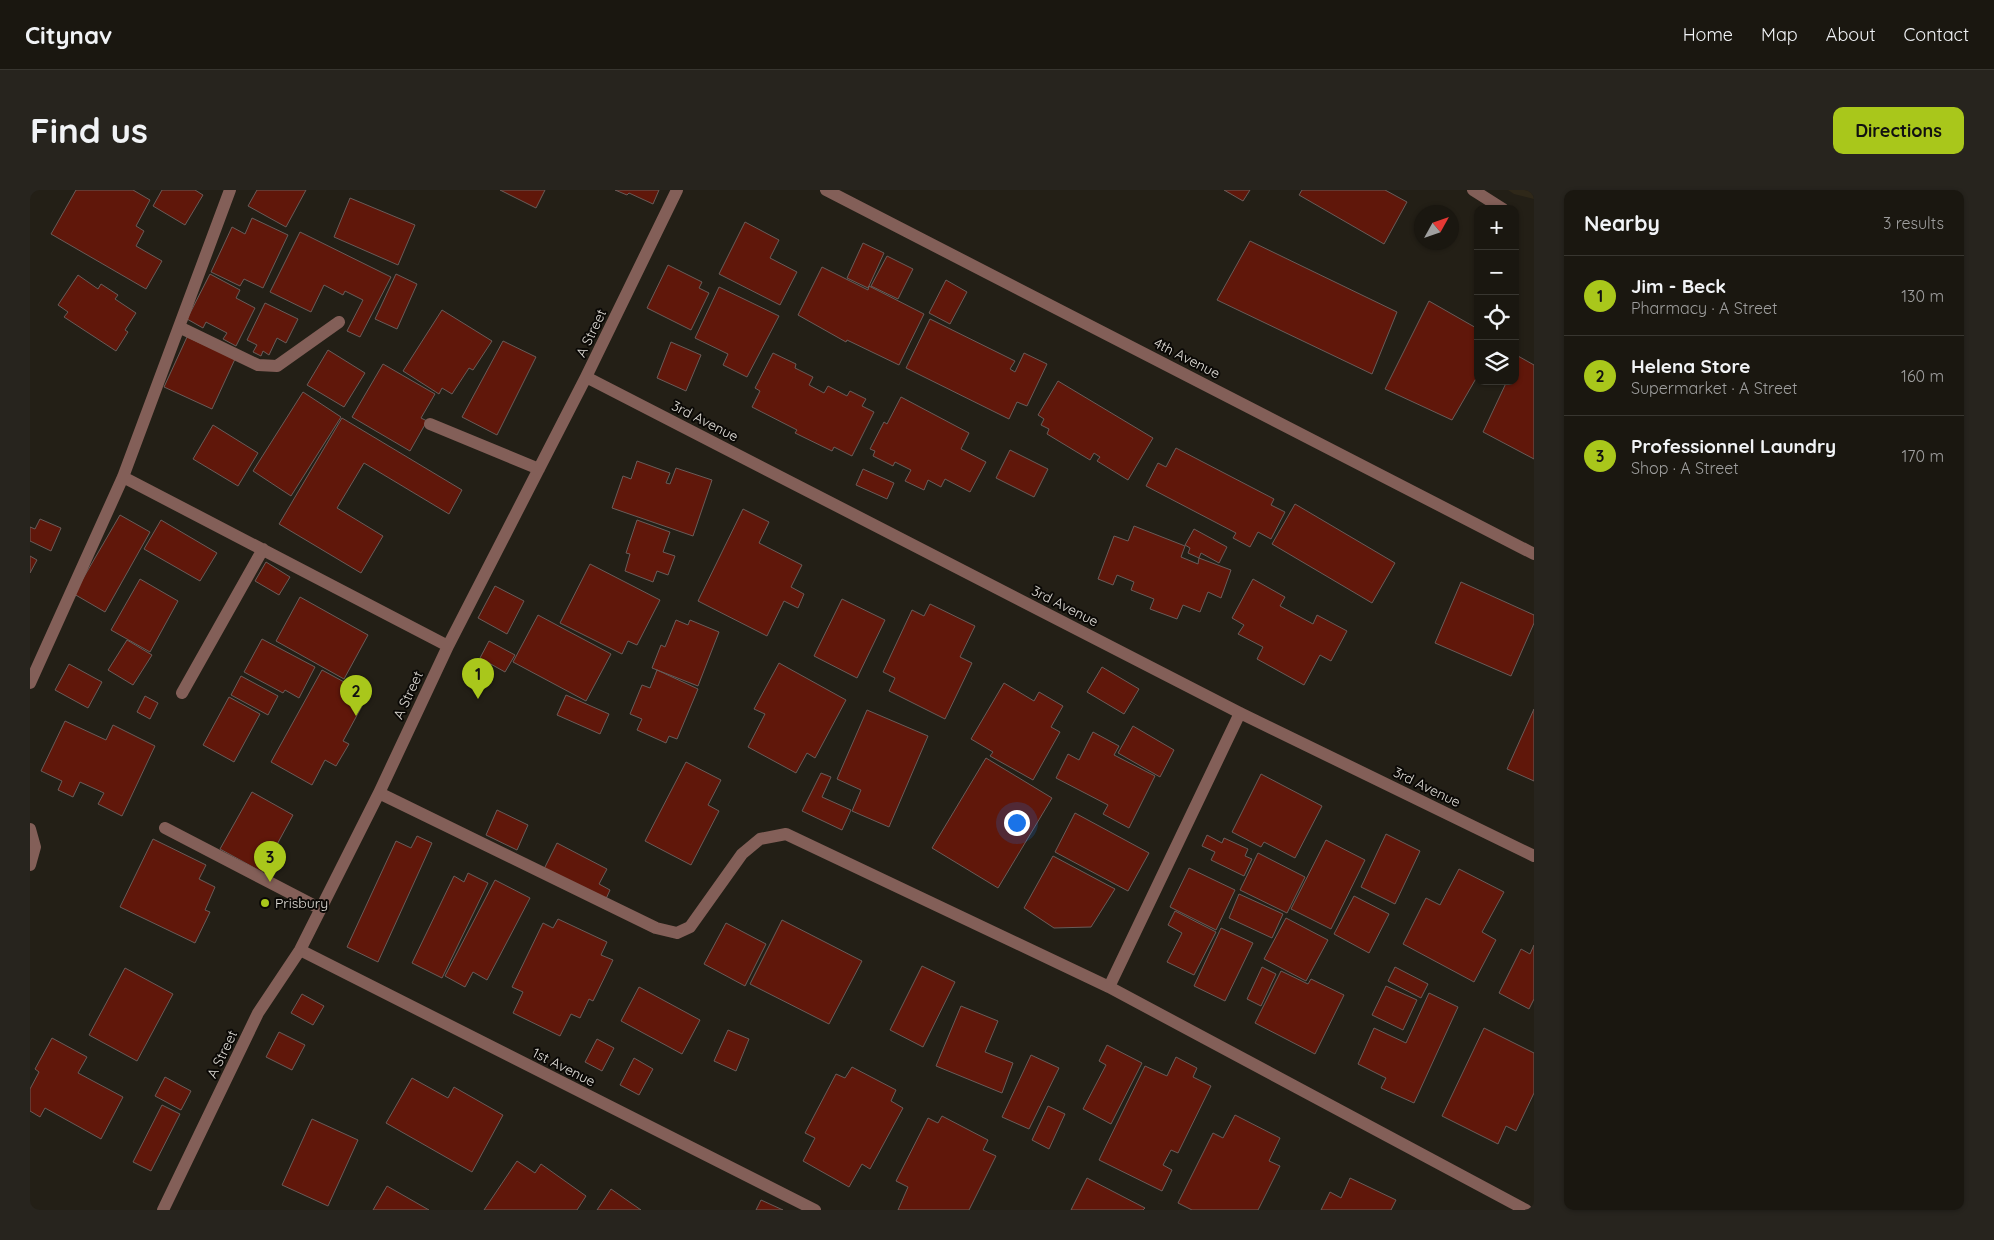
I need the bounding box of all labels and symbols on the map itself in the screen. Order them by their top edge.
north arrow [1414,205,1459,250]
street label: A Street [572,306,610,360]
street label: 4th Avenue [1151,334,1223,382]
street label: 3rd Avenue [669,396,742,446]
street label: 3rd Avenue [1029,581,1102,631]
pin: 1 [462,658,494,699]
street label: A Street [389,668,427,722]
pin: 2 [340,675,372,716]
street label: 3rd Avenue [1390,763,1464,811]
your location [1004,810,1030,836]
pin: 3 [254,841,286,882]
place label: Prisbury [275,894,328,912]
marker: Prisbury [259,897,271,909]
street label: A Street [203,1027,241,1081]
street label: 1st Avenue [530,1043,599,1091]

